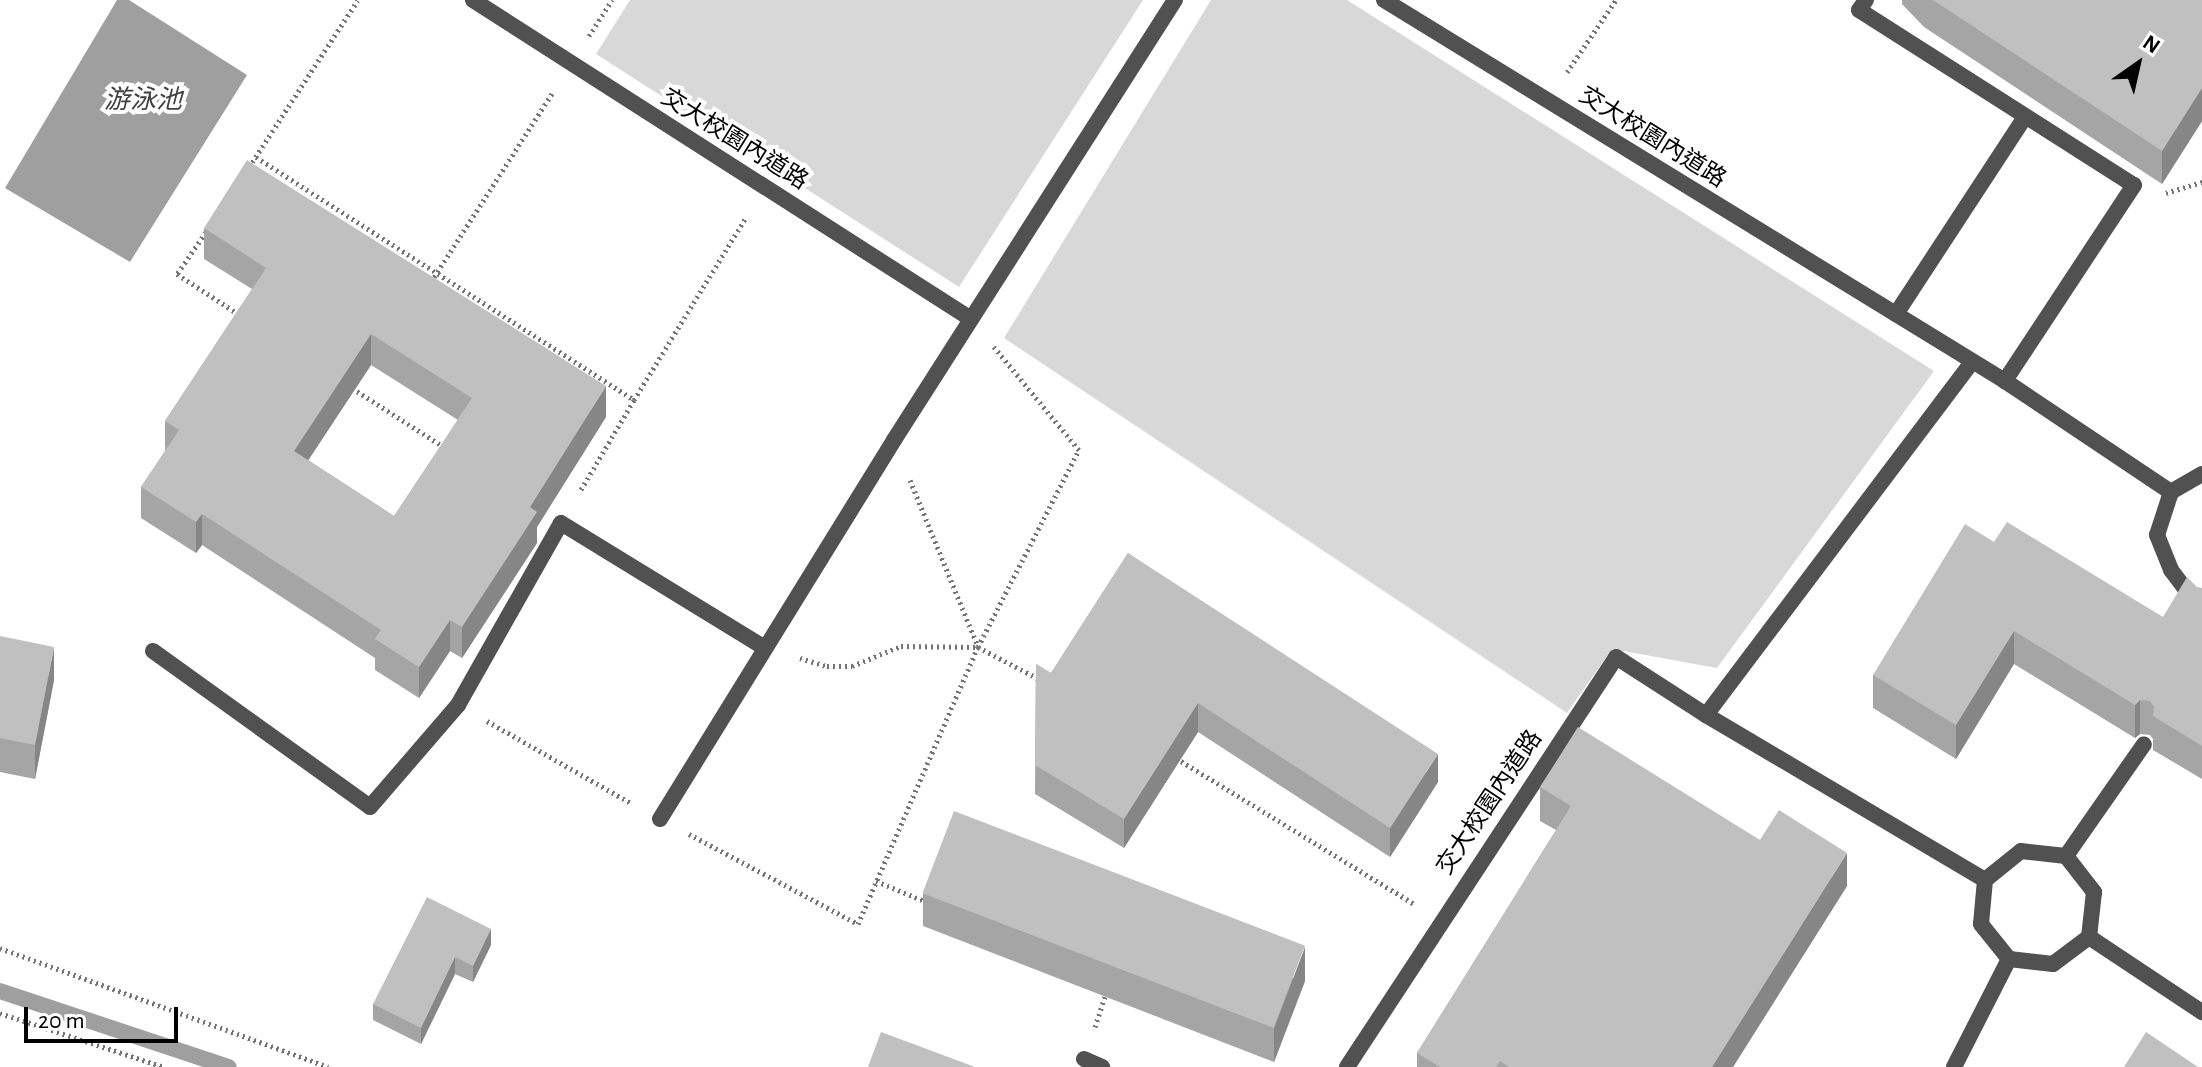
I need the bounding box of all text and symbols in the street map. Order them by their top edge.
north arrow [2098,24,2178,104]
text: N [2139,31,2164,57]
street label: 交大校園內道路 [1573,81,1731,195]
street label: 交大校園內道路 [655,83,813,197]
water label: 游泳池 [104,85,182,117]
street label: 交大校園內道路 [1431,725,1549,881]
scale bar [28,991,182,1041]
text: 20 m [38,1009,85,1033]

